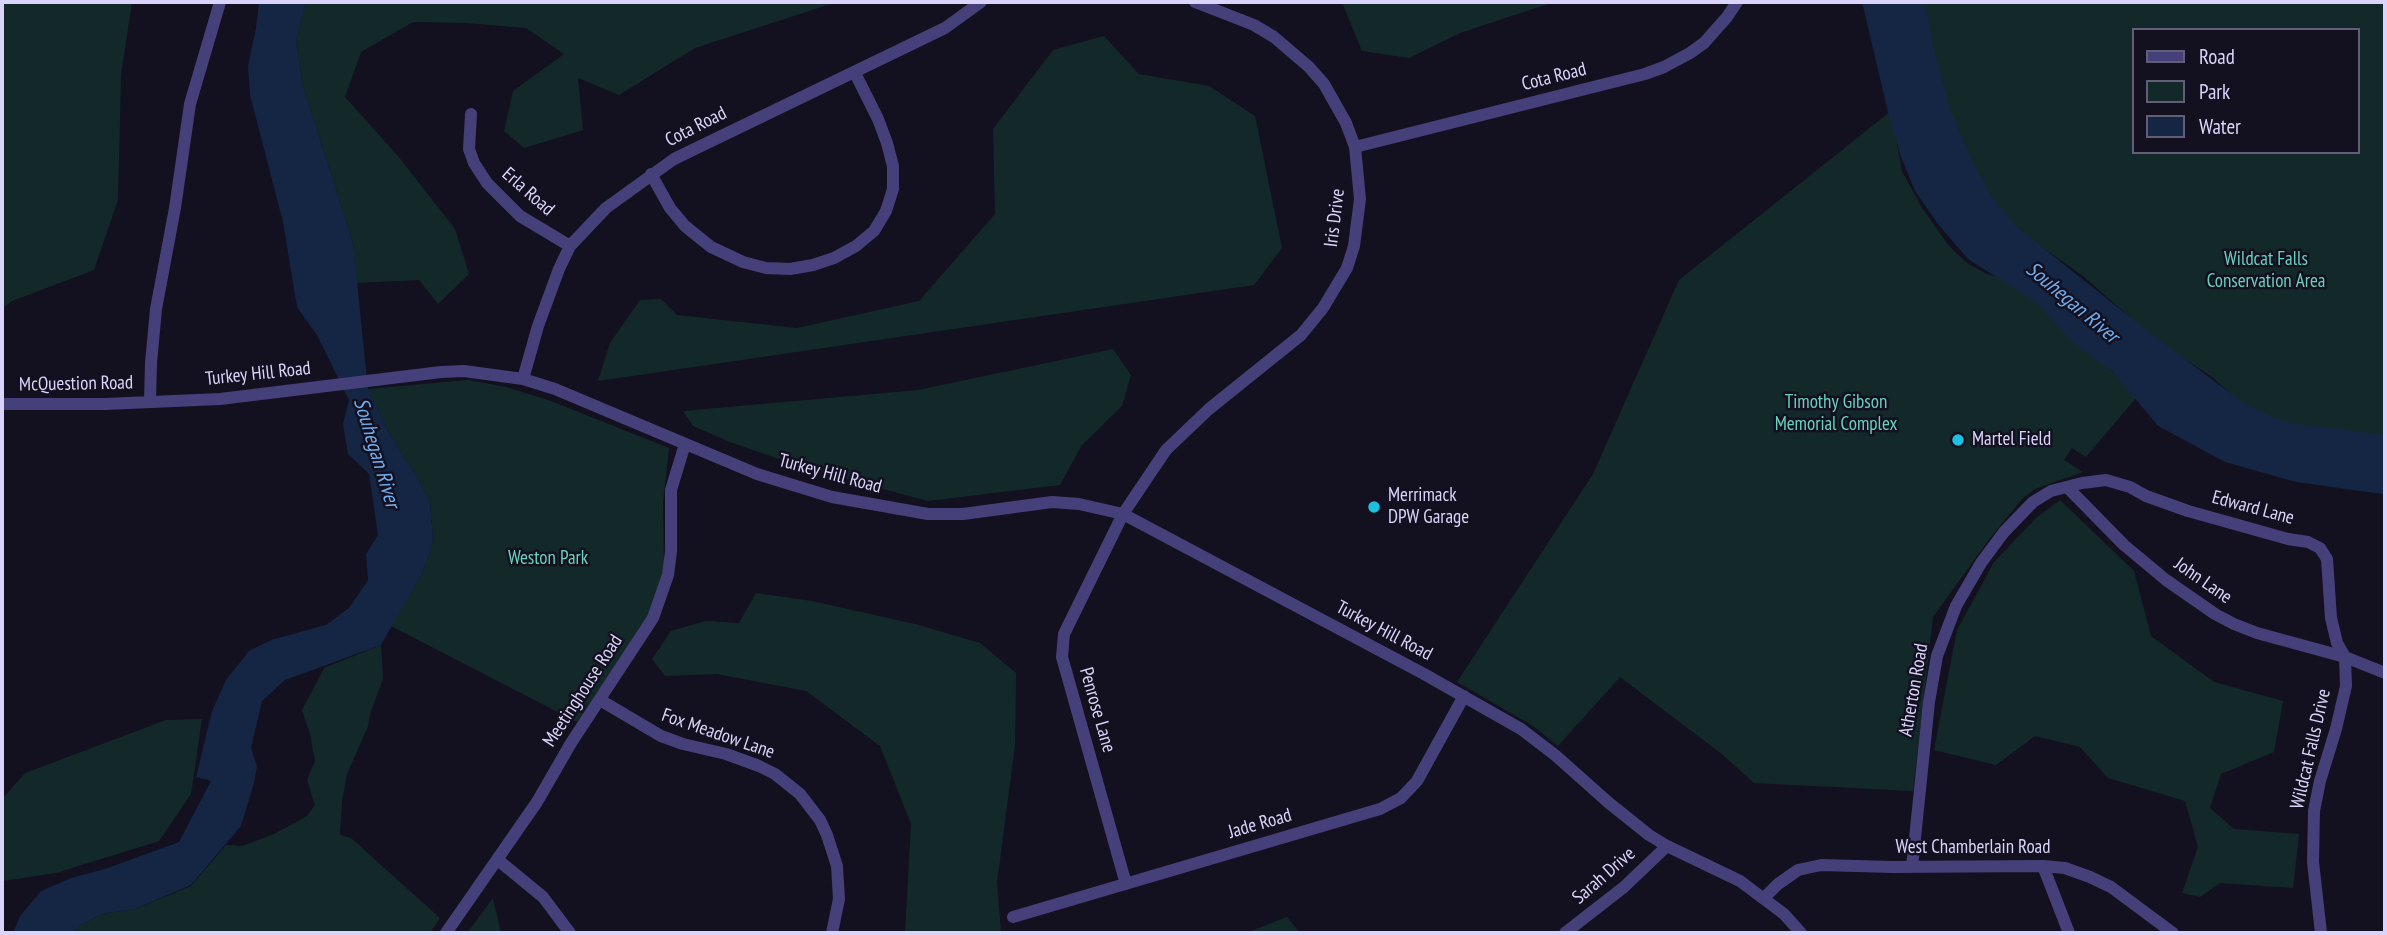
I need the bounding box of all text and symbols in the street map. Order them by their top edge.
legend [2132,28,2359,154]
text: Road [2199,43,2235,70]
street label: Cota Road [1519,58,1589,96]
text: Park [2199,78,2230,105]
street label: Cota Road [662,102,730,152]
text: Water [2199,113,2241,140]
street label: Erla Road [497,163,559,221]
street label: Iris Drive [1320,187,1350,249]
park label: Wildcat Falls Conservation Area [2207,249,2325,293]
water label: Souhegan River [2021,257,2123,349]
street label: Turkey Hill Road [204,357,312,391]
street label: McQuestion Road [19,372,133,396]
park label: Timothy Gibson Memorial Complex [1775,392,1897,436]
water label: Souhegan River [347,395,405,511]
place label: Martel Field [1972,429,2051,451]
marker: Martel Field [1950,432,1966,448]
street label: Turkey Hill Road [776,449,884,499]
place label: Merrimack DPW Garage [1388,485,1469,529]
street label: Edward Lane [2209,486,2297,530]
marker: Merrimack DPW Garage [1366,499,1382,515]
park label: Weston Park [508,548,588,570]
street label: John Lane [2170,553,2236,609]
street label: Turkey Hill Road [1332,596,1436,666]
street label: Meetinghouse Road [538,631,628,751]
street label: Atherton Road [1895,642,1933,738]
street label: Penrose Lane [1074,665,1120,755]
street label: Wildcat Falls Drive [2286,687,2336,811]
street label: Fox Meadow Lane [658,704,778,764]
street label: Jade Road [1226,804,1294,844]
street label: West Chamberlain Road [1896,837,2050,859]
street label: Sarah Drive [1568,843,1640,909]

